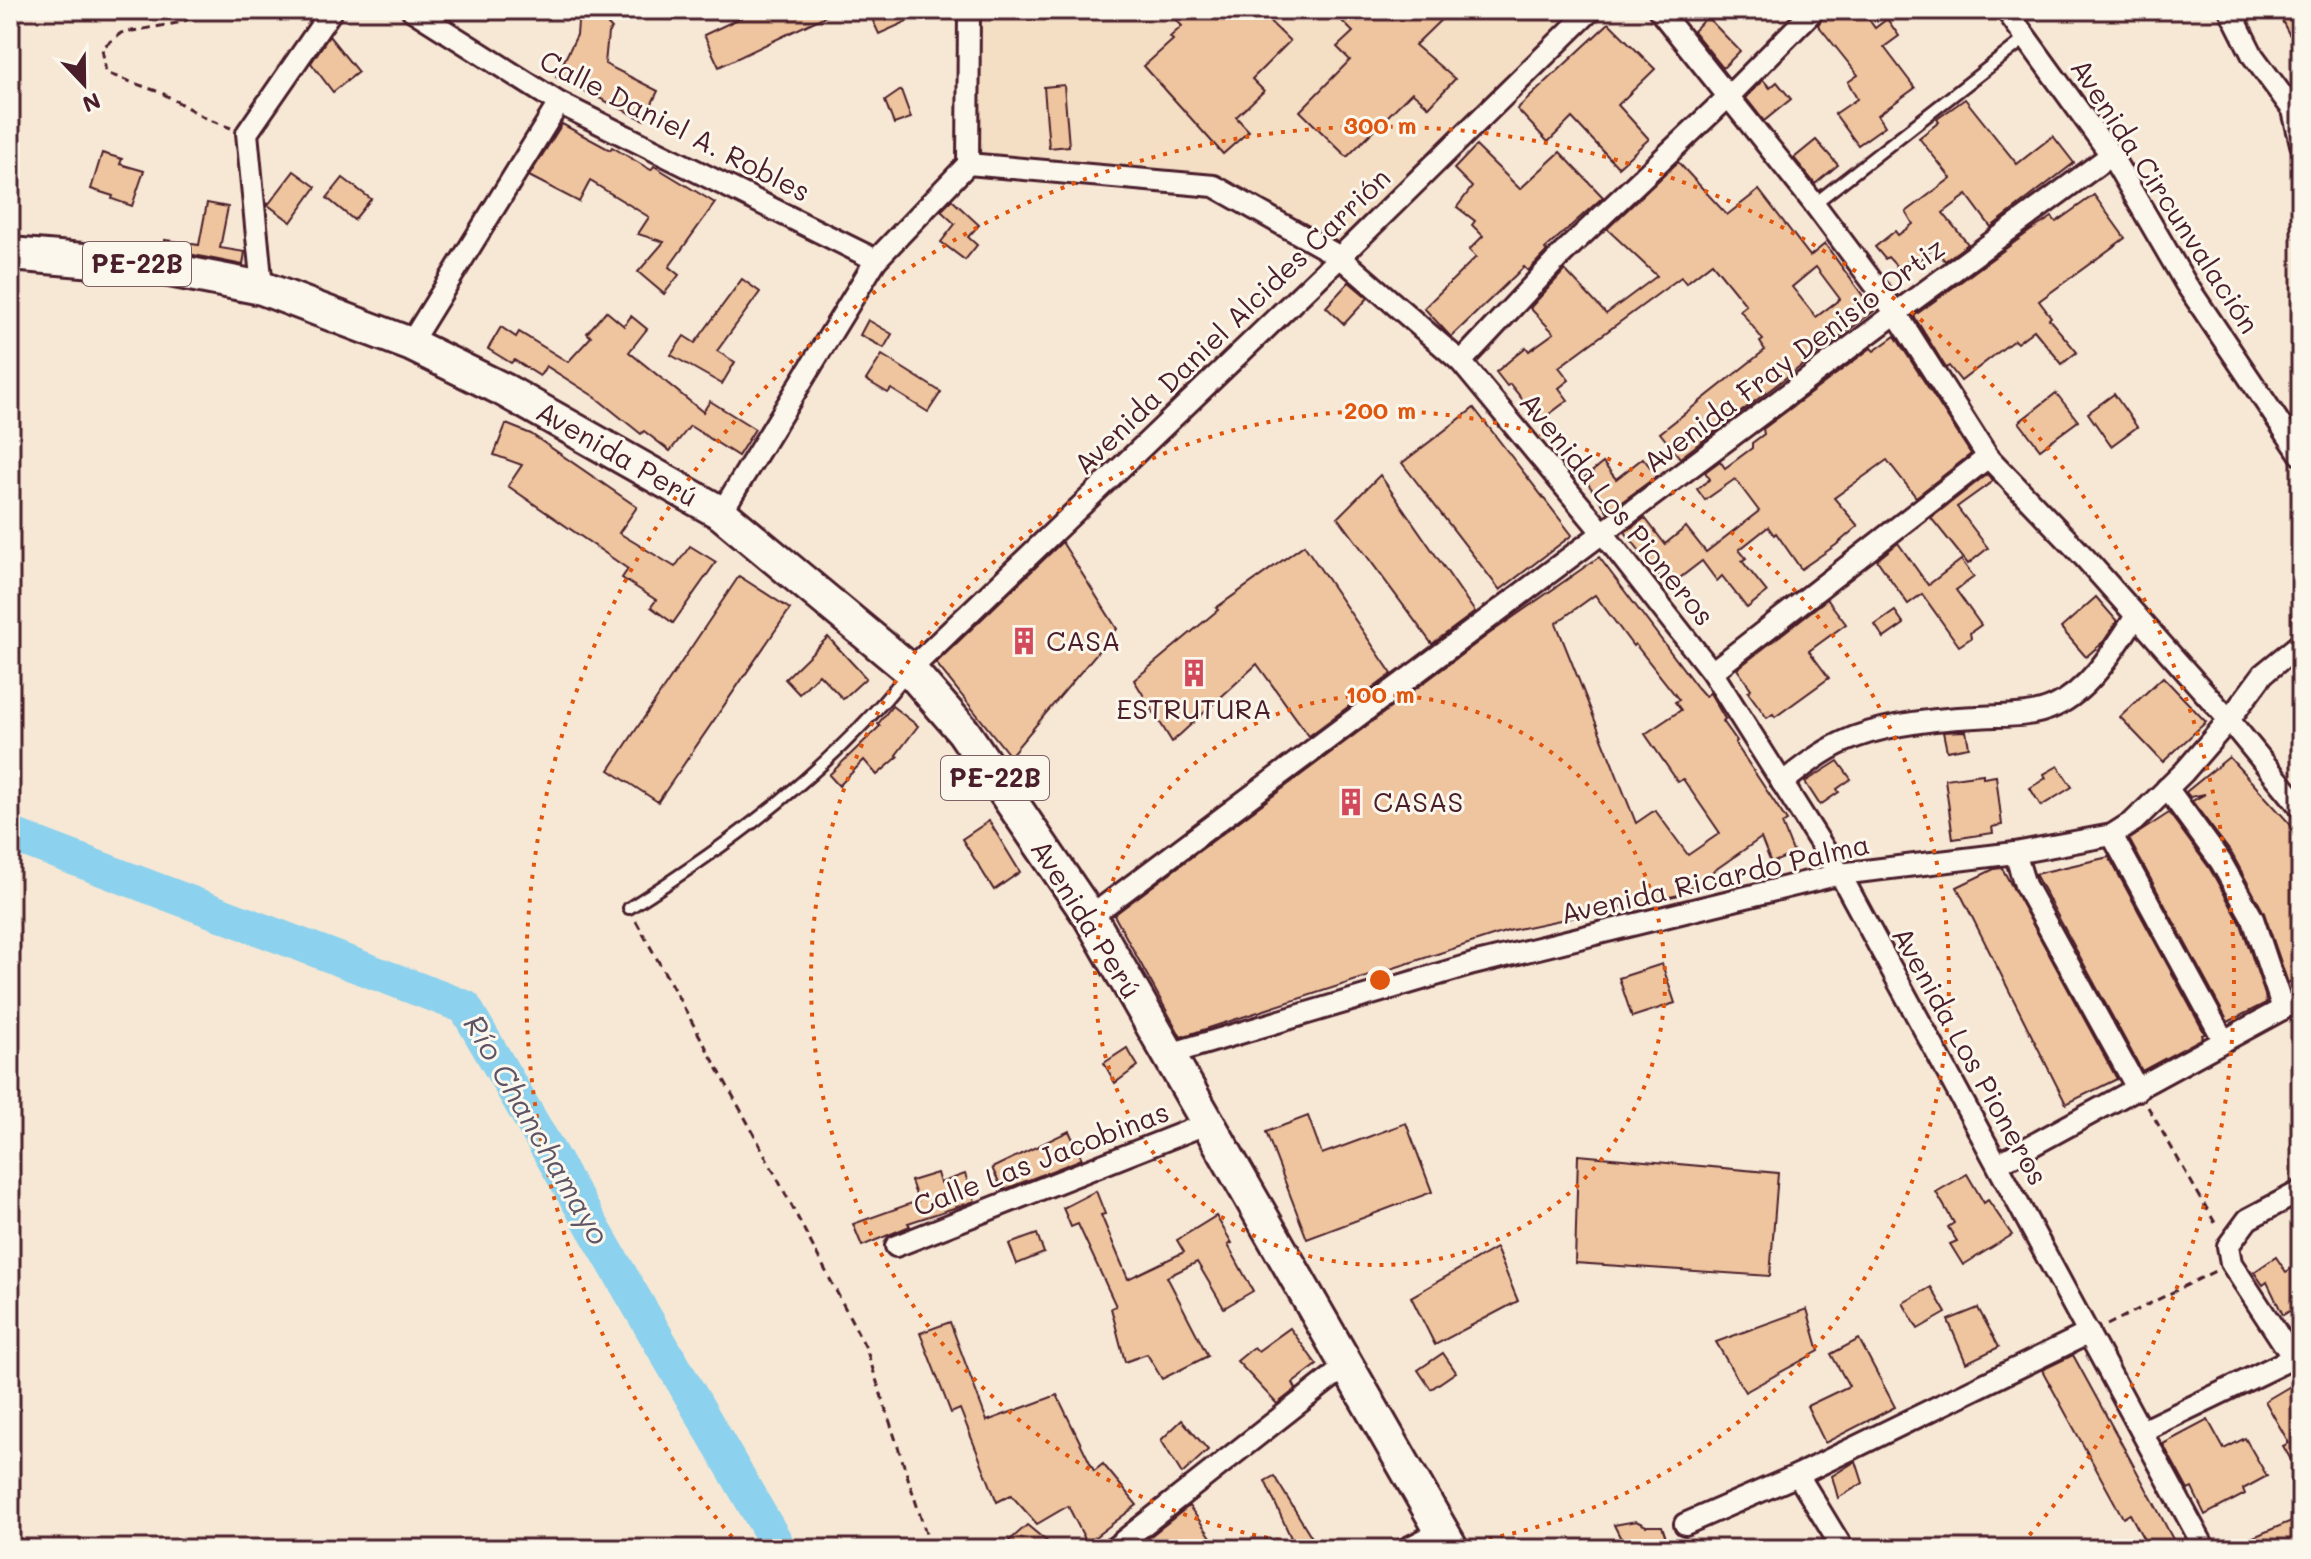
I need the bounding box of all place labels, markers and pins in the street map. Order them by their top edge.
place label: CASA [1046,622,1121,658]
building icon: CASA [1009,626,1039,656]
building icon: ESTRUTURA [1179,658,1209,688]
place label: ESTRUTURA [1116,690,1272,726]
place label: CASAS [1373,783,1463,819]
building icon: CASAS [1336,787,1366,817]
centre of rings [1366,966,1394,994]

